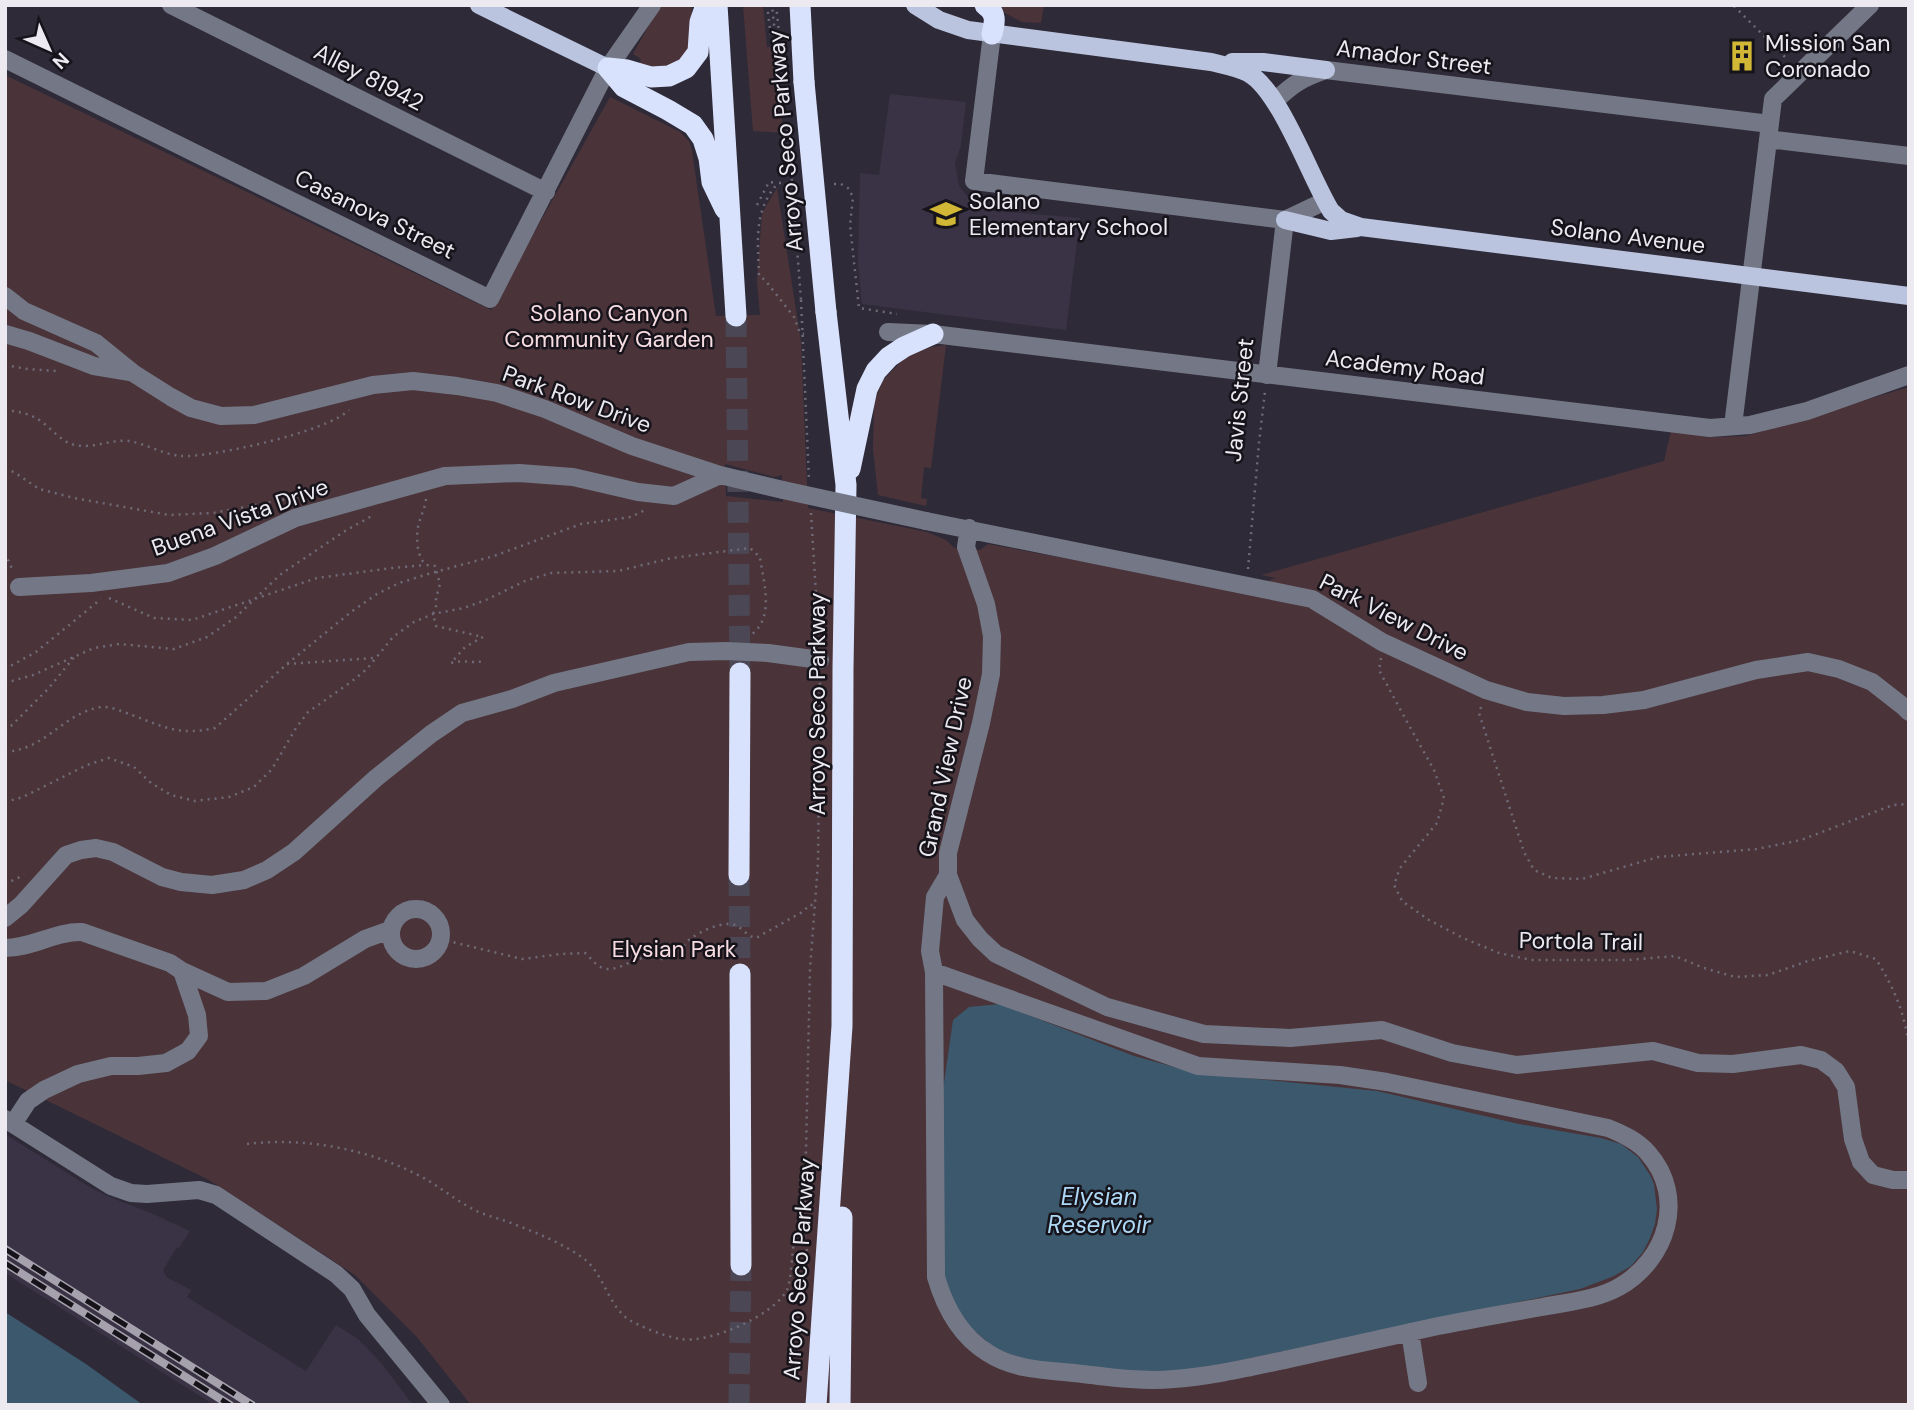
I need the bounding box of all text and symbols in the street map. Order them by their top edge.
north arrow [14,14,84,84]
street label: Arroyo Seco Parkway [760,28,810,253]
place label: Mission San Coronado [1765,28,1891,84]
street label: Amador Street [1335,33,1493,81]
street label: Alley 81942 [309,37,429,117]
building icon: Mission San Coronado [1725,39,1759,73]
text: N [47,47,74,74]
street label: Casanova Street [290,162,460,266]
place label: Solano Elementary School [969,186,1168,242]
school or university icon: Solano Elementary School [929,197,963,231]
street label: Solano Avenue [1549,212,1707,260]
park label: Solano Canyon Community Garden [504,298,714,354]
street label: Javis Street [1218,337,1260,463]
street label: Academy Road [1324,342,1486,392]
street label: Park Row Drive [499,358,655,440]
street label: Buena Vista Drive [147,471,333,563]
street label: Park View Drive [1314,567,1474,667]
street label: Arroyo Seco Parkway [802,592,832,815]
street label: Grand View Drive [911,674,979,860]
street label: Portola Trail [1519,925,1643,957]
park label: Elysian Park [612,934,737,964]
street label: Arroyo Seco Parkway [776,1157,822,1381]
water label: Elysian Reservoir [1047,1181,1152,1240]

